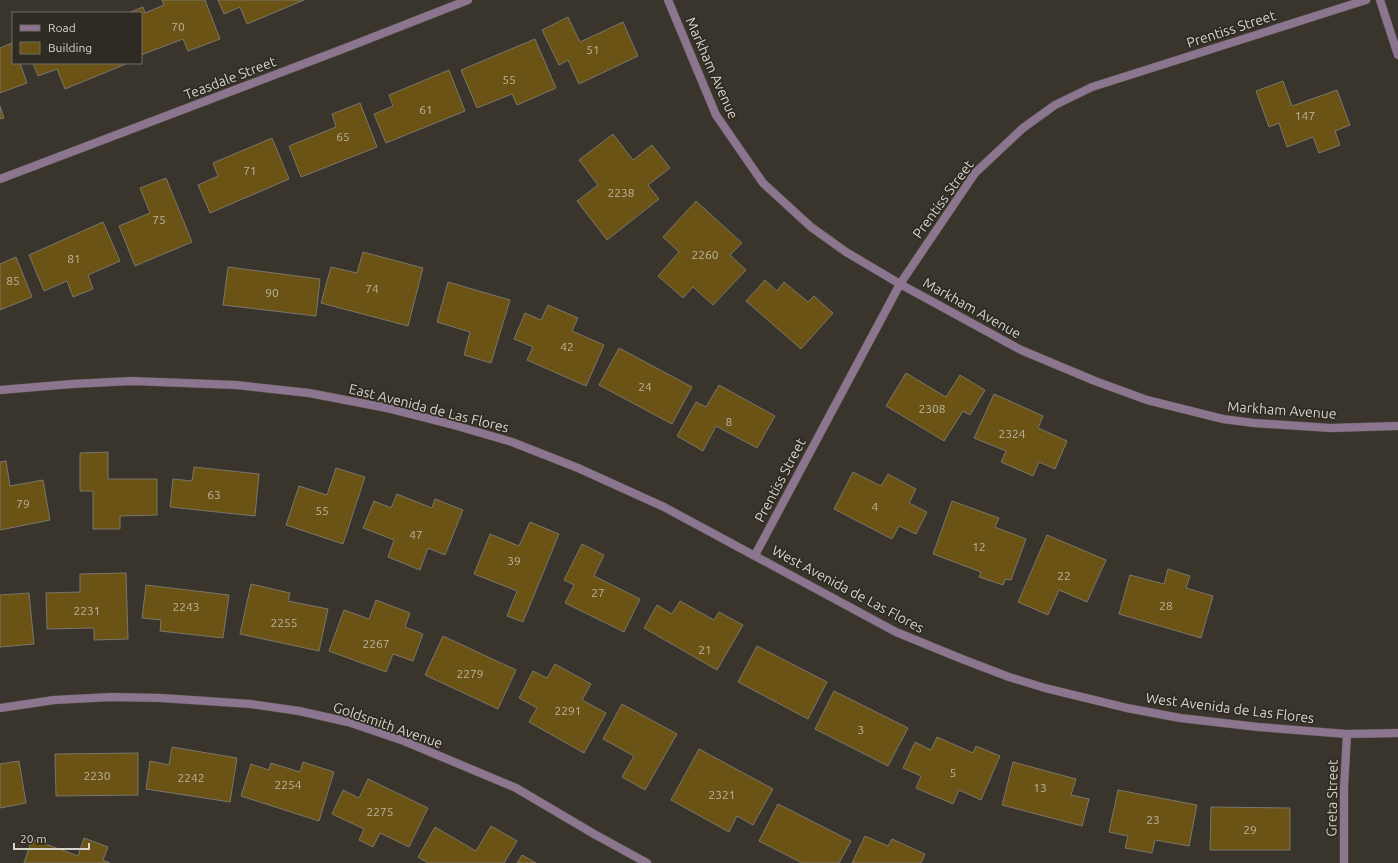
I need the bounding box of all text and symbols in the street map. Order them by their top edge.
street label: Prentiss Street [1184,7,1278,51]
legend [12,12,142,64]
street label: Markham Avenue [682,15,742,121]
house number: 70 [171,20,185,33]
text: Road [48,21,76,34]
text: Building [48,41,92,54]
house number: 51 [586,43,600,56]
street label: Teasdale Street [182,53,279,103]
house number: 55 [502,73,516,86]
house number: 61 [419,103,433,116]
house number: 147 [1295,109,1315,122]
house number: 65 [336,130,350,143]
street label: Prentiss Street [909,156,977,241]
house number: 71 [243,164,257,177]
house number: 2238 [607,186,635,199]
house number: 75 [152,213,166,226]
house number: 2260 [691,248,719,261]
house number: 81 [67,252,81,265]
house number: 85 [6,274,20,287]
street label: Markham Avenue [920,274,1024,342]
house number: 74 [365,282,379,295]
house number: 90 [265,286,279,299]
house number: 42 [560,340,574,353]
street label: East Avenida de Las Flores [347,380,511,436]
house number: 24 [638,380,652,393]
street label: Markham Avenue [1227,398,1337,422]
house number: 2308 [918,402,946,415]
house number: 8 [726,415,733,428]
house number: 2324 [998,427,1026,440]
street label: Prentiss Street [751,435,809,525]
house number: 63 [207,488,221,501]
house number: 79 [16,497,30,510]
house number: 4 [872,500,879,513]
house number: 55 [315,504,329,517]
house number: 47 [409,528,423,541]
house number: 12 [972,540,986,553]
street label: West Avenida de Las Flores [769,542,927,636]
house number: 39 [507,554,521,567]
house number: 22 [1057,569,1071,582]
house number: 27 [591,586,605,599]
house number: 28 [1159,599,1173,612]
house number: 2243 [172,600,200,613]
house number: 2231 [73,604,101,617]
house number: 2255 [270,616,298,629]
house number: 2267 [362,637,390,650]
house number: 21 [698,643,712,656]
house number: 2279 [456,667,484,680]
street label: West Avenida de Las Flores [1145,690,1315,726]
street label: Goldsmith Avenue [331,699,445,751]
house number: 2291 [554,704,582,717]
house number: 3 [858,723,864,736]
street label: Greta Street [1323,759,1341,837]
house number: 5 [950,766,956,779]
house number: 2230 [83,769,111,782]
house number: 2242 [177,771,205,784]
house number: 2254 [274,778,302,791]
house number: 13 [1033,781,1047,794]
house number: 2321 [708,788,736,801]
house number: 2275 [366,805,394,818]
house number: 23 [1146,813,1160,826]
house number: 29 [1243,823,1257,836]
scale bar [14,825,89,851]
text: 20 m [20,832,47,845]

